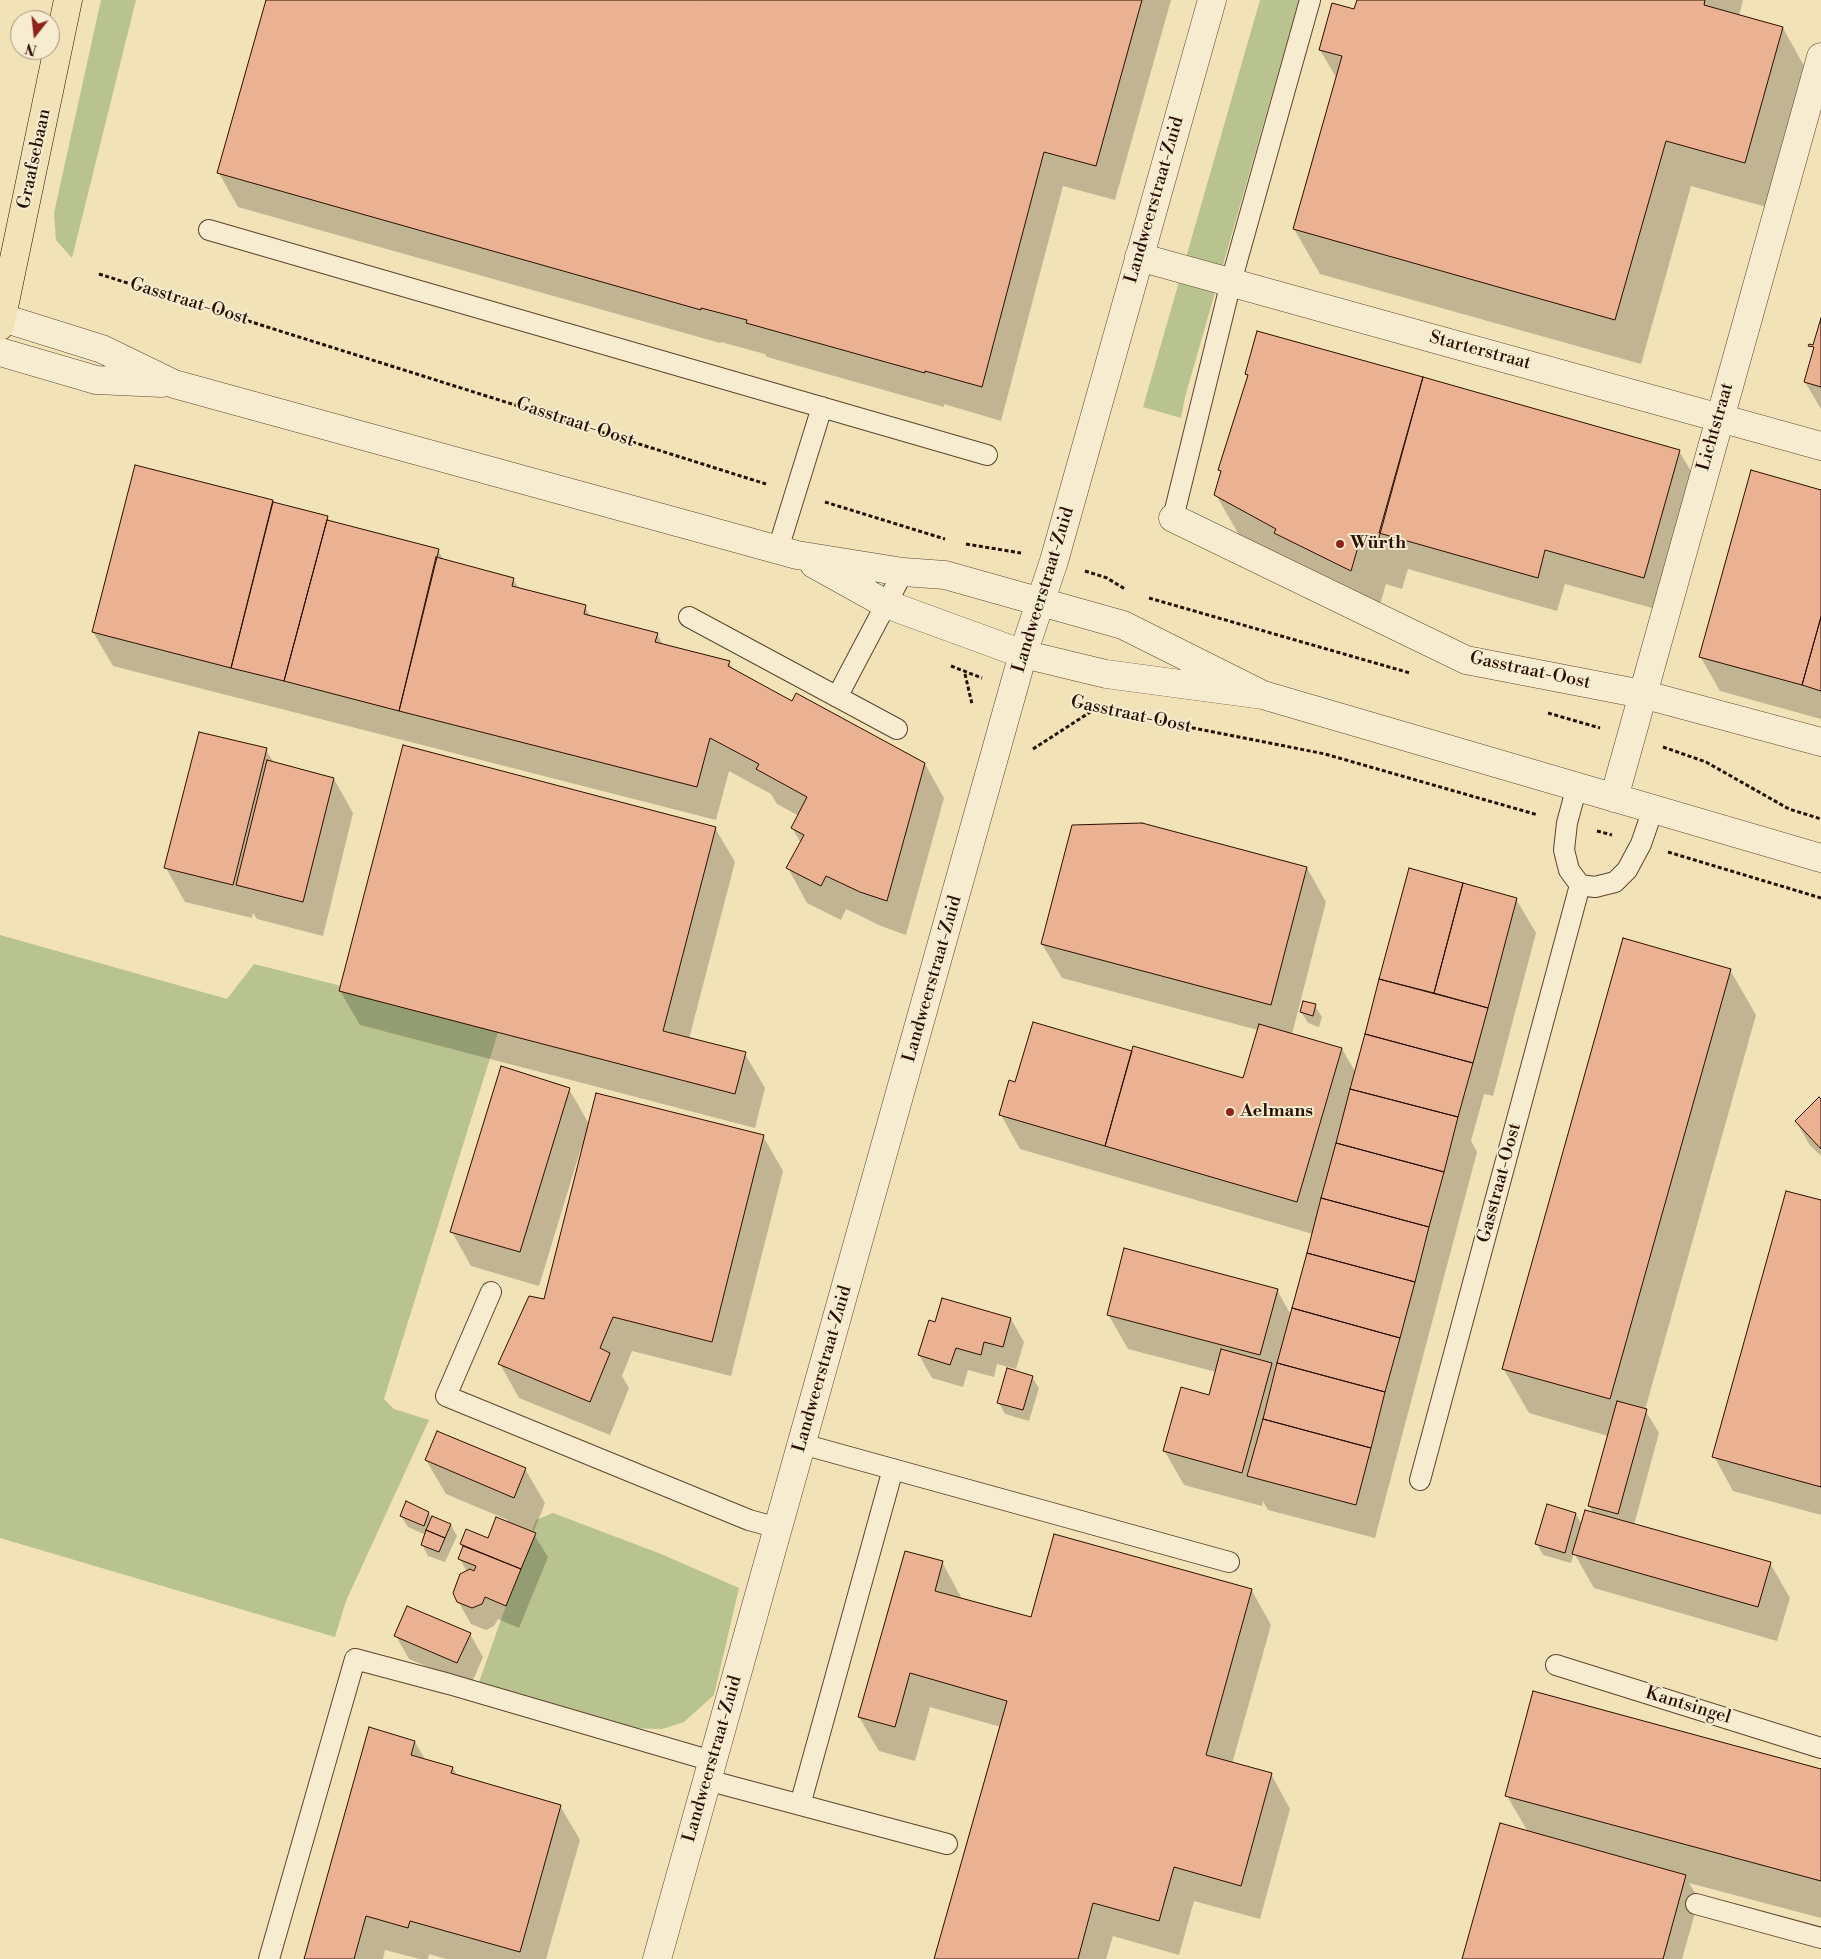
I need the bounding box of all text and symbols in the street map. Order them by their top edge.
north arrow [10,10,60,60]
text: N [23,38,39,59]
street label: Graafsebaan [14,107,56,211]
street label: Landweerstraat-Zuid [1121,114,1189,286]
street label: Gasstraat-Oost [127,274,251,330]
street label: Starterstraat [1427,327,1533,375]
street label: Lichtstraat [1693,380,1739,474]
street label: Gasstraat-Oost [513,394,637,452]
street label: Landweerstraat-Zuid [1008,504,1080,676]
place label: Würth [1350,533,1406,555]
marker: Würth [1334,538,1346,550]
street label: Gasstraat-Oost [1468,648,1592,694]
street label: Gasstraat-Oost [1069,692,1193,738]
street label: Landweerstraat-Zuid [899,893,967,1065]
place label: Aelmans [1240,1101,1313,1123]
marker: Aelmans [1224,1106,1236,1118]
street label: Gasstraat-Oost [1474,1121,1526,1245]
street label: Landweerstraat-Zuid [789,1283,857,1455]
street label: Landweerstraat-Zuid [679,1673,747,1845]
street label: Kantsingel [1643,1683,1733,1729]

